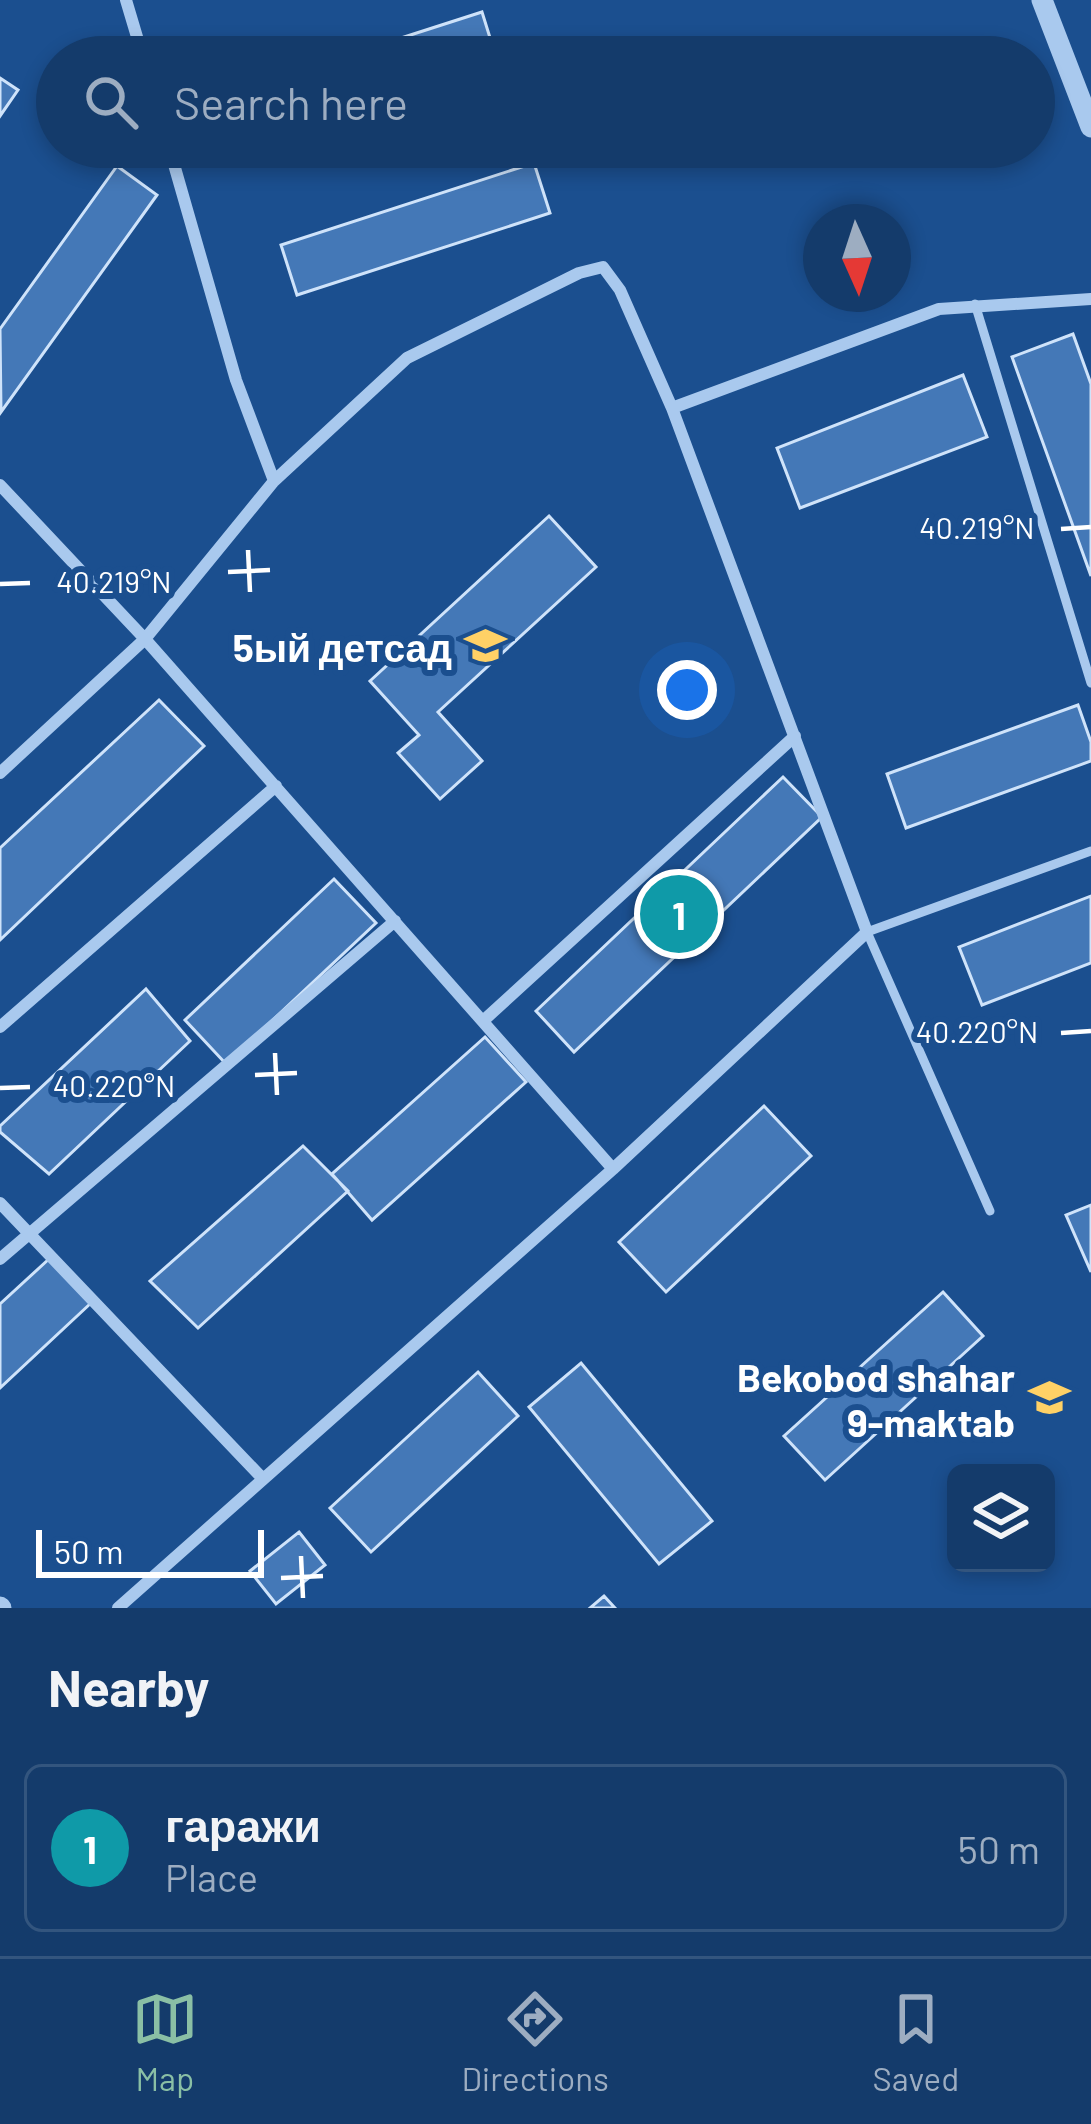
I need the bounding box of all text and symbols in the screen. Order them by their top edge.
search box [36,36,1055,168]
icon: search [78,69,144,135]
text: Search here [174,75,408,129]
north arrow [803,204,911,312]
text: 40.219°N [919,509,1035,545]
text: 40.219°N [56,563,172,599]
place label: 5ый детсад [233,623,452,670]
school or university icon: 5ый детсад [463,623,509,669]
your location [657,660,717,720]
pin: 1 [640,869,718,959]
text: 40.220°N [916,1013,1038,1049]
text: 40.220°N [53,1067,175,1103]
place label: Bekobod shahar 9-maktab [737,1353,1015,1445]
school or university icon: Bekobod shahar 9-maktab [1026,1375,1072,1421]
map controls [947,1464,1055,1572]
button: layers [947,1464,1055,1572]
scale bar [36,1524,264,1577]
text: 50 m [54,1531,124,1571]
text: Nearby [48,1656,209,1717]
text: гаражи [165,1797,321,1851]
text: 1 [83,1825,97,1872]
text: 50 m [958,1825,1040,1872]
text: Place [165,1853,258,1900]
tab: Map [132,1986,198,2098]
tab: Directions [461,1986,609,2098]
tab: Saved [873,1986,959,2098]

